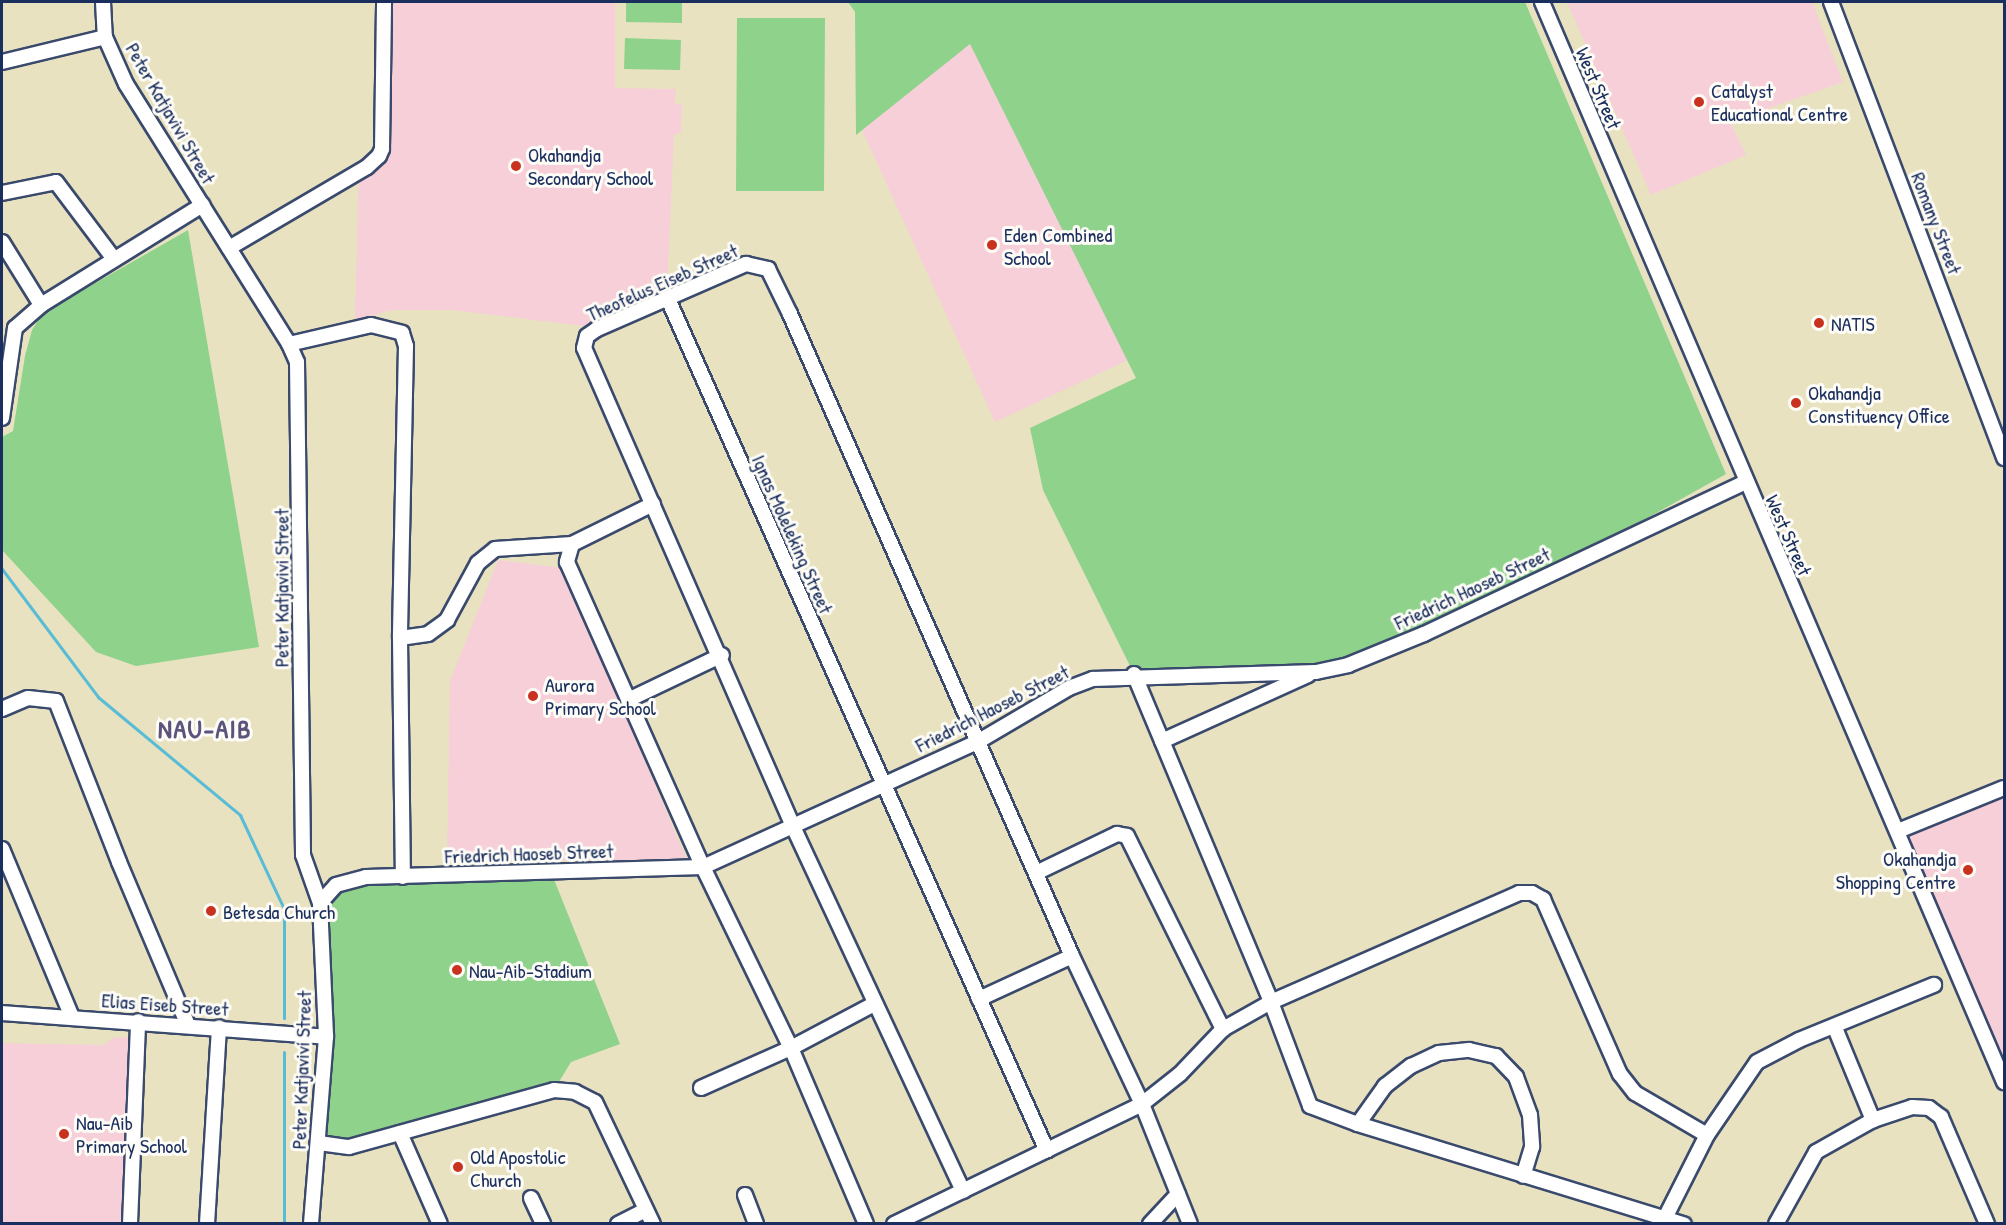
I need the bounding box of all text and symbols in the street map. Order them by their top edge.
street label: Peter Katjavivi Street [121,38,221,188]
street label: West Street [1571,44,1627,132]
place label: Catalyst Educational Centre [1711,78,1848,125]
marker: Catalyst Educational Centre [1692,95,1706,109]
place label: Okahandja Secondary School [528,142,653,189]
marker: Okahandja Secondary School [509,159,523,173]
street label: Romany Street [1907,169,1967,277]
place label: Eden Combined School [1004,222,1112,269]
street label: Theofelus Eiseb Street [583,238,741,326]
marker: Eden Combined School [985,238,999,252]
place label: NATIS [1831,311,1875,335]
marker: NATIS [1812,316,1826,330]
place label: Okahandja Constituency Office [1808,380,1950,427]
marker: Okahandja Constituency Office [1789,396,1803,410]
street label: Ignas Moleleking Street [747,451,839,617]
street label: West Street [1761,491,1817,579]
street label: Peter Katjavivi Street [269,509,293,667]
street label: Friedrich Haoseb Street [1390,541,1554,635]
street label: Friedrich Haoseb Street [911,659,1073,757]
place label: Aurora Primary School [545,672,656,719]
marker: Aurora Primary School [526,689,540,703]
district label: NAU-AIB [158,713,252,745]
street label: Friedrich Haoseb Street [444,838,614,868]
place label: Okahandja Shopping Centre [1836,846,1956,893]
marker: Okahandja Shopping Centre [1961,863,1975,877]
place label: Betesda Church [223,899,335,923]
marker: Betesda Church [204,904,218,918]
place label: Nau-Aib-Stadium [469,958,592,982]
marker: Nau-Aib-Stadium [450,963,464,977]
street label: Elias Eiseb Street [101,988,229,1020]
street label: Peter Katjavivi Street [286,990,316,1150]
place label: Nau-Aib Primary School [76,1110,187,1157]
marker: Nau-Aib Primary School [57,1127,71,1141]
place label: Old Apostolic Church [470,1144,565,1191]
marker: Old Apostolic Church [451,1160,465,1174]

